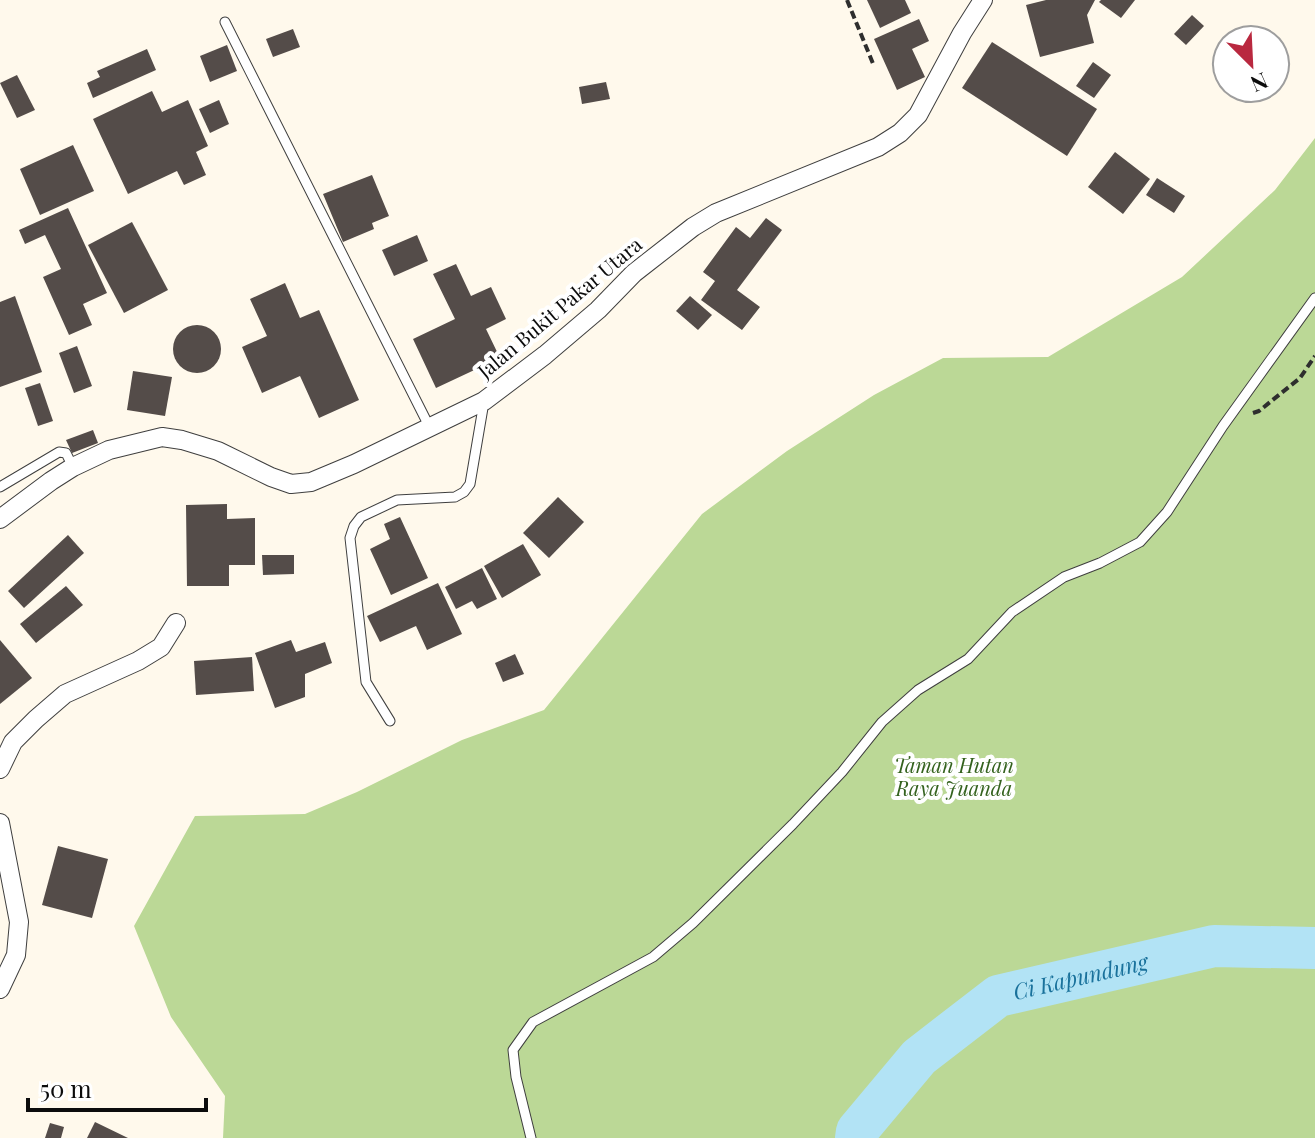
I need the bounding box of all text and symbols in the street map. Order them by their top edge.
north arrow [1211,24,1291,104]
text: N [1246,66,1273,100]
street label: Jalan Bukit Pakar Utara [470,230,647,384]
park label: Taman Hutan Raya Juanda [894,751,1014,801]
water label: Ci Kapundung [1010,945,1153,1006]
scale bar [28,1062,206,1112]
text: 50 m [40,1072,92,1104]

